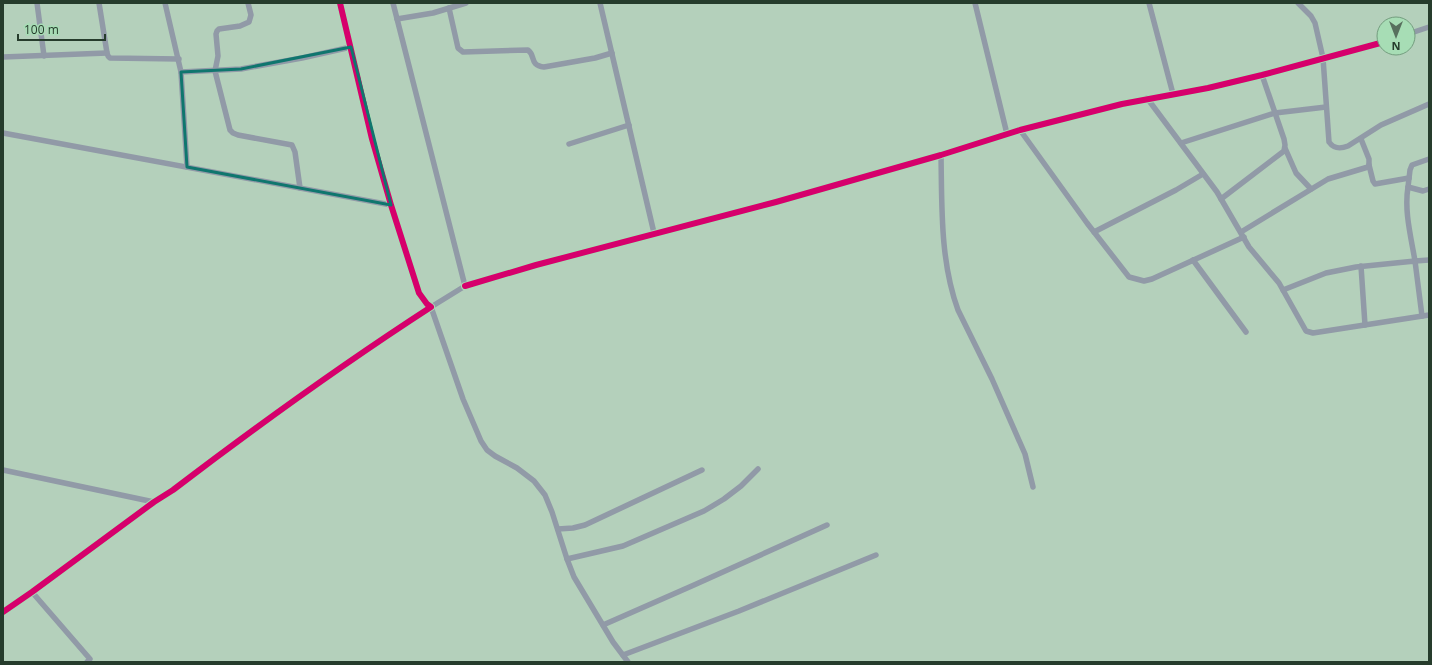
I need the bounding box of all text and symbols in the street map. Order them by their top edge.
scale bar [18,16,105,42]
north arrow [1376,16,1416,56]
text: 100 m [24,21,59,38]
text: N [1392,39,1400,54]

